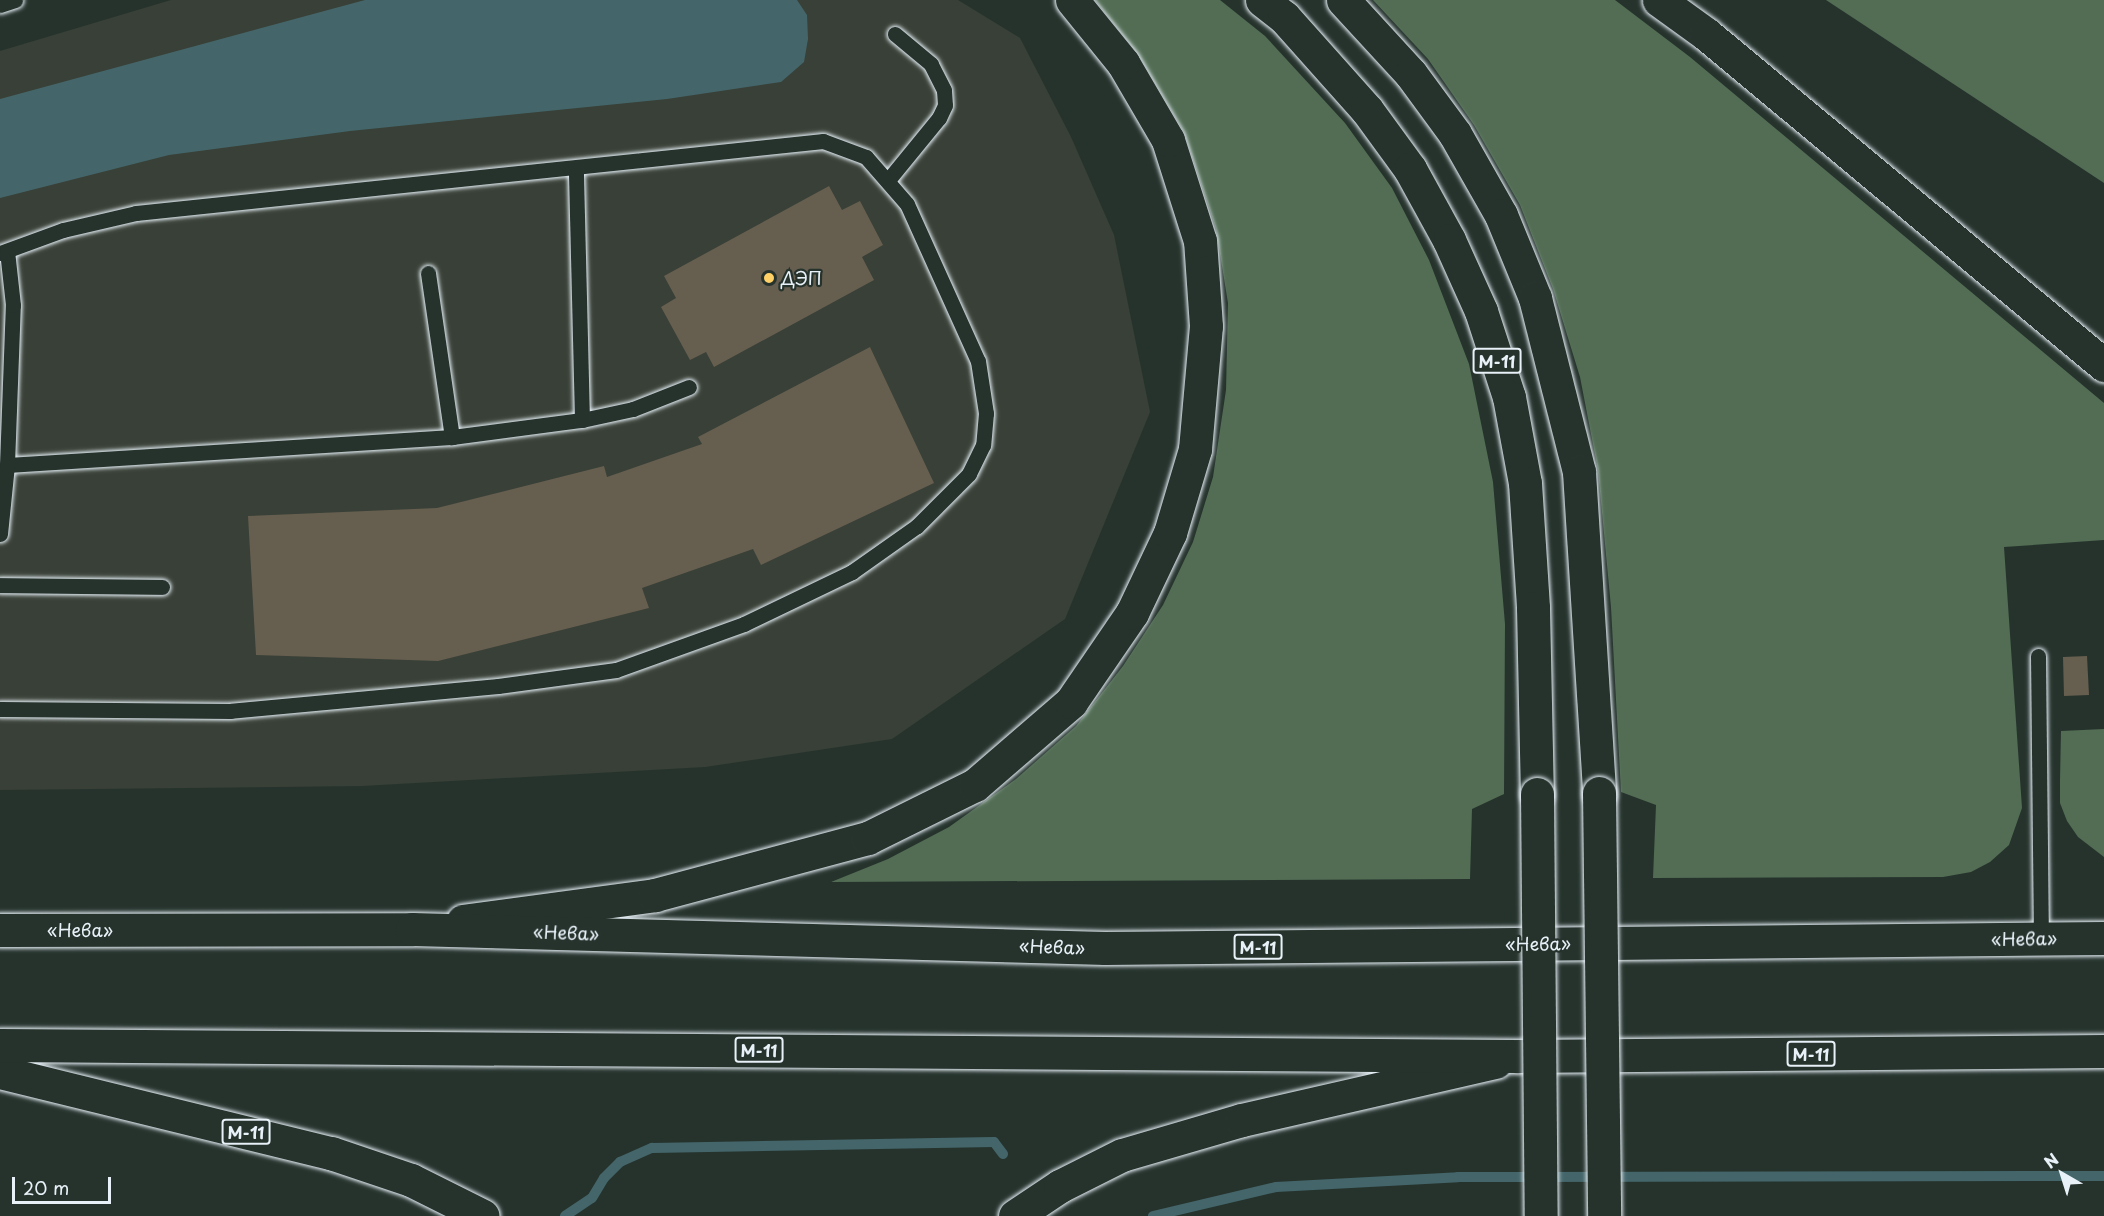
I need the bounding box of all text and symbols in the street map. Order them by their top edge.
place label: ДЭП [781,267,822,289]
marker: ДЭП [762,271,776,285]
road number: М-11 [1472,348,1522,374]
street label: «Нева» [47,919,113,941]
street label: «Нева» [533,921,599,945]
street label: «Нева» [1991,928,2057,950]
street label: «Нева» [1505,933,1571,955]
road number: М-11 [1232,934,1284,960]
street label: «Нева» [1019,935,1085,959]
road number: М-11 [734,1037,784,1063]
road number: М-11 [1786,1041,1836,1067]
road number: М-11 [220,1119,272,1145]
north arrow [2032,1144,2092,1204]
text: N [2038,1147,2063,1173]
scale bar [15,1165,114,1203]
text: 20 m [23,1174,69,1201]

